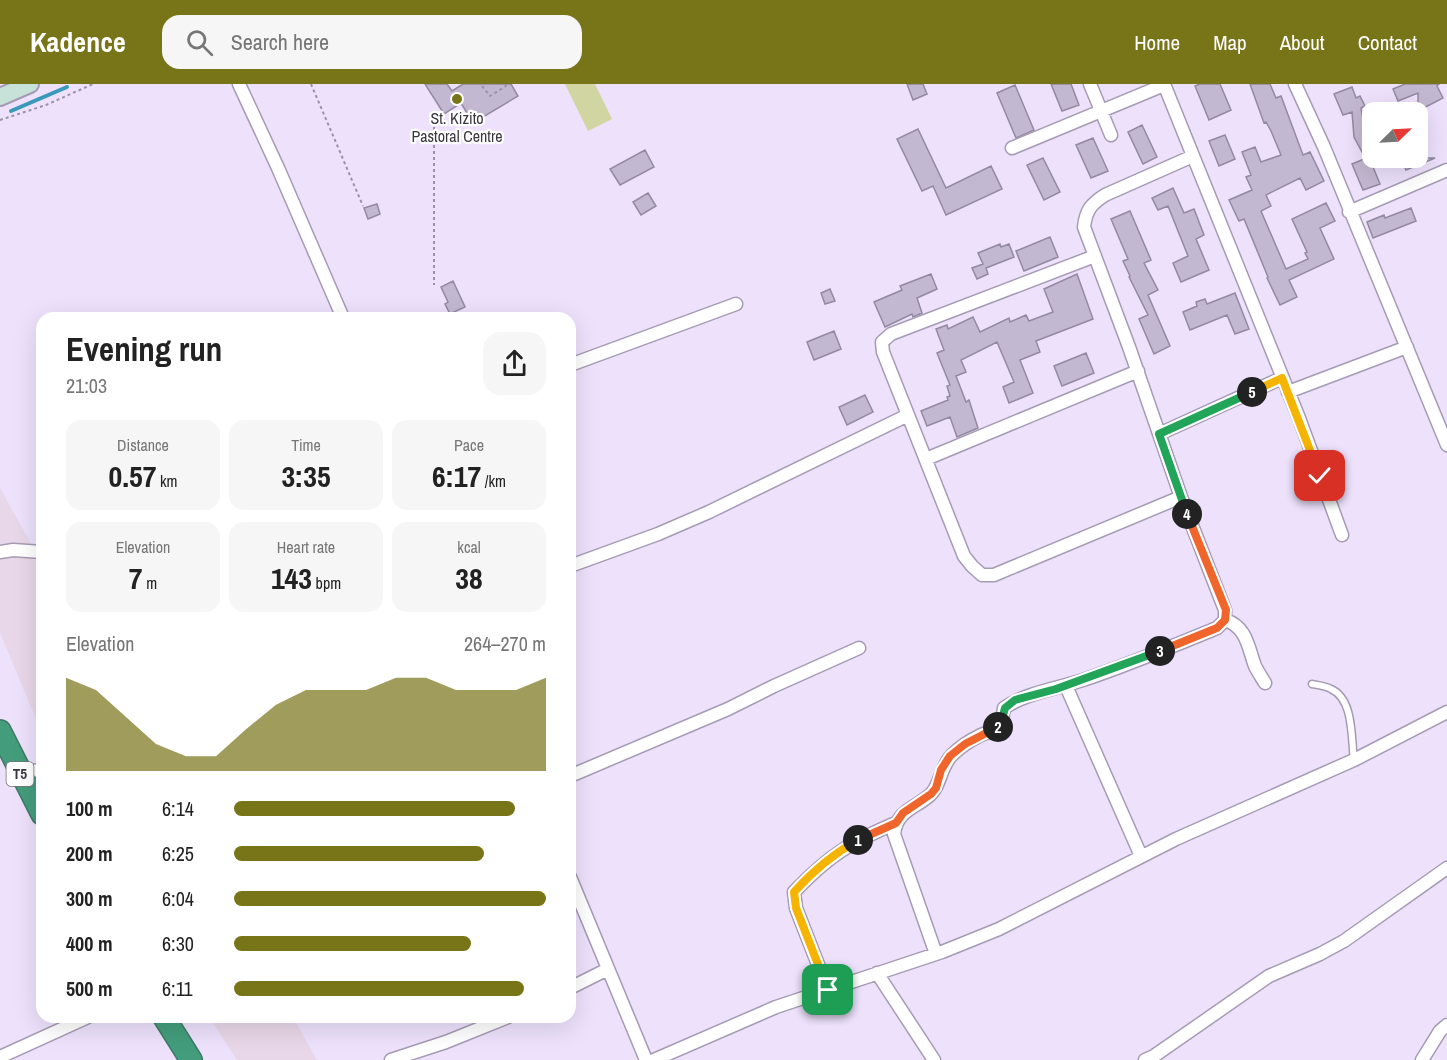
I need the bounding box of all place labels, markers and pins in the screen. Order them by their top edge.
marker: St. Kizito Pastoral Centre [450,92,464,106]
place label: St. Kizito Pastoral Centre [411,107,503,147]
pin: 5 [1237,377,1267,407]
pin [1294,450,1345,501]
pin: 4 [1172,499,1202,529]
pin: 3 [1145,636,1175,666]
pin: 2 [983,712,1013,742]
pin: 1 [843,825,873,855]
pin [802,964,853,1015]

